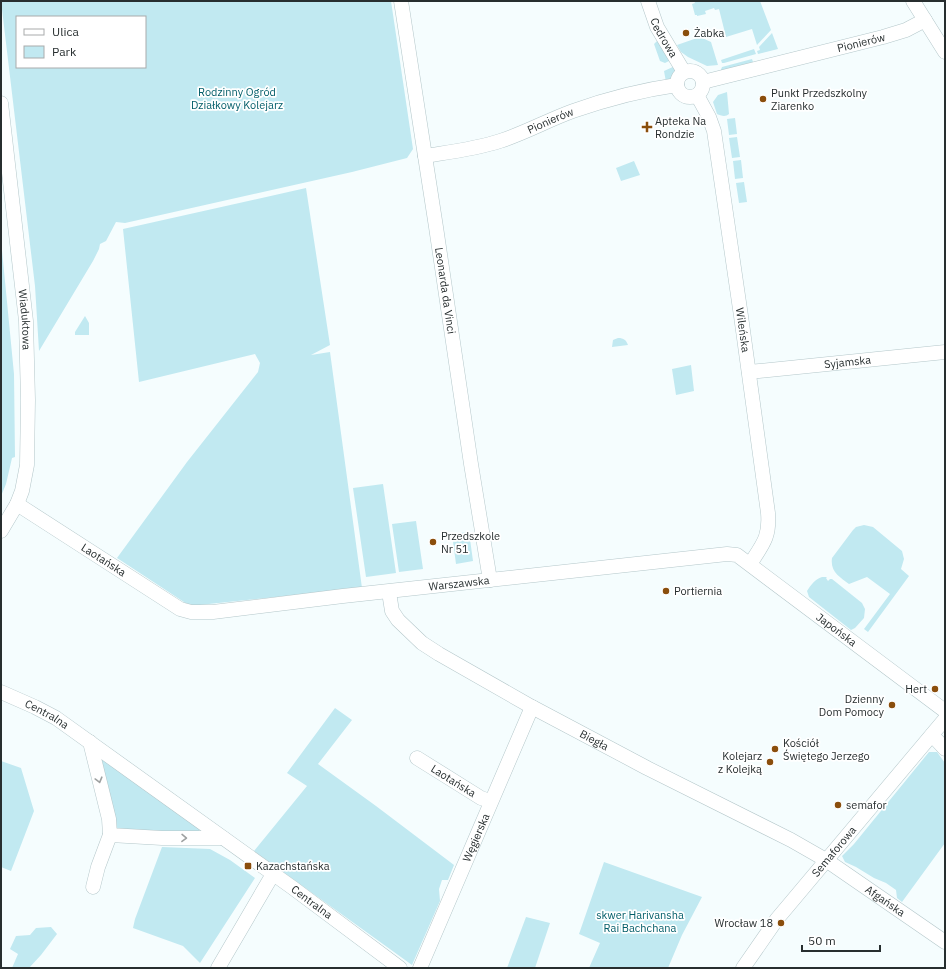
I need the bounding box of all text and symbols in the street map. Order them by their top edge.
legend [16,16,146,68]
street label: Cedrowa [647,16,681,60]
text: Ulica [52,24,79,39]
place label: Żabka [694,26,724,40]
marker: Żabka [681,28,691,38]
street label: Pionierów [836,30,887,55]
text: Park [52,44,77,59]
park label: Rodzinny Ogród Działkowy Kolejarz [191,85,283,112]
place label: Punkt Przedszkolny Ziarenko [771,86,868,113]
marker: Punkt Przedszkolny Ziarenko [758,94,768,104]
street label: Pionierów [525,104,576,137]
place label: Apteka Na Rondzie [655,114,706,141]
marker: Apteka Na Rondzie [642,122,652,132]
street label: Leonarda da Vinci [432,246,459,335]
street label: Wiaduktowa [15,289,34,350]
street label: Wileńska [733,307,753,353]
street label: Syjamska [823,353,872,371]
place label: Przedszkole Nr 51 [441,529,500,556]
marker: Przedszkole Nr 51 [428,537,438,547]
street label: Laotańska [79,540,129,579]
street label: Warszawska [428,573,490,594]
place label: Portiernia [674,584,722,598]
marker: Portiernia [661,586,671,596]
street label: Japońska [813,610,860,649]
place label: Hert [905,682,927,696]
marker: Hert [930,684,940,694]
place label: Dzienny Dom Pomocy [819,692,885,719]
street label: Centralna [23,696,72,732]
marker: Dzienny Dom Pomocy [887,700,897,710]
street label: Biegła [577,727,611,753]
place label: Kościół Świętego Jerzego [783,736,870,763]
marker: Kościół Świętego Jerzego [770,744,780,754]
place label: Kolejarz z Kolejką [718,749,762,776]
marker: Kolejarz z Kolejką [765,757,775,767]
street label: Laotańska [428,761,479,800]
one-way arrow [95,777,103,783]
place label: semafor [846,798,887,812]
marker: semafor [833,800,843,810]
street label: Węgierska [459,811,493,864]
street label: Semaforowa [809,823,859,880]
one-way arrow [181,834,187,842]
place label: Kazachstańska [256,859,330,873]
marker: Kazachstańska [243,861,253,871]
street label: Centralna [288,882,335,922]
street label: Afgańska [863,882,908,920]
park label: skwer Harivansha Rai Bachchana [596,908,684,935]
place label: Wrocław 18 [714,916,773,930]
marker: Wrocław 18 [776,918,786,928]
scale bar [802,927,880,953]
text: 50 m [808,933,836,948]

